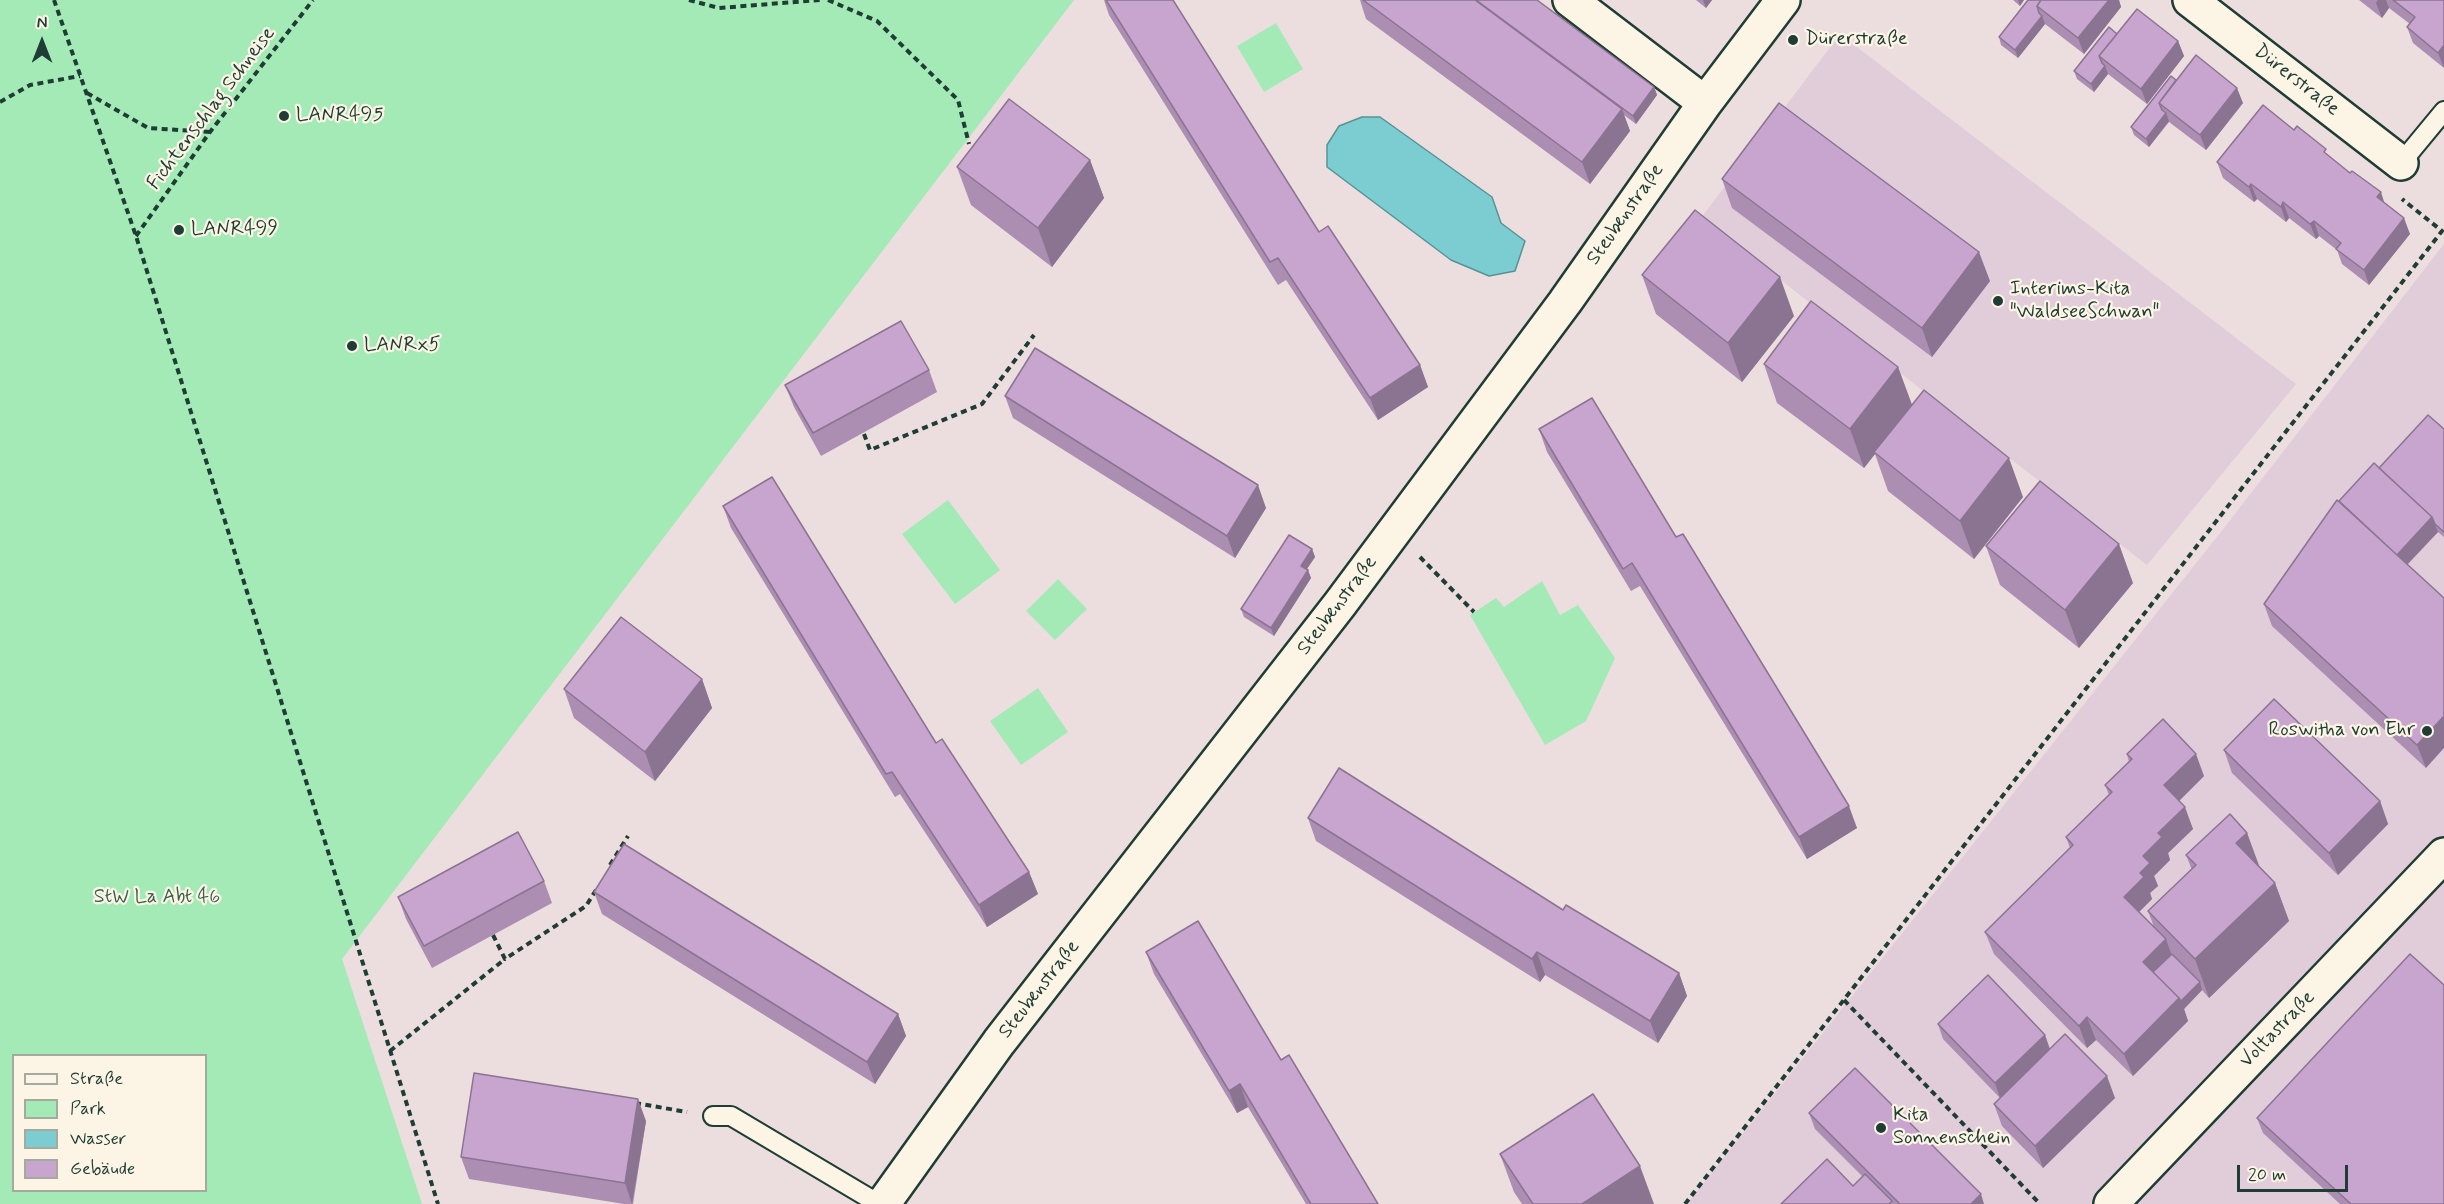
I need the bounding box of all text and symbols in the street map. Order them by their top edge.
north arrow [12,12,72,72]
text: N [37,13,47,34]
street label: Fichtenschlag Schneise [143,23,281,195]
place label: Dürerstraße [1805,28,1908,52]
marker: Dürerstraße [1786,33,1800,47]
street label: Dürerstraße [2248,40,2344,122]
place label: LANR495 [296,104,384,128]
marker: LANR495 [277,109,291,123]
street label: Steubenstraße [1582,160,1670,270]
place label: LANR499 [191,218,278,242]
marker: LANR499 [172,223,186,237]
place label: Interims-Kita "WaldseeSchwan" [2010,278,2159,325]
marker: Interims-Kita "WaldseeSchwan" [1991,294,2005,308]
place label: LANRx5 [364,334,440,358]
marker: LANRx5 [345,339,359,353]
street label: Steubenstraße [1293,552,1383,660]
place label: Roswitha von Ehr [2269,719,2415,743]
marker: Roswitha von Ehr [2420,724,2434,738]
park label: StW La Abt 46 [94,886,220,910]
street label: Steubenstraße [994,936,1086,1044]
street label: Voltastraße [2235,987,2321,1073]
legend [12,1054,207,1192]
text: Straße [70,1067,123,1091]
text: Park [70,1097,106,1121]
place label: Kita Sonnenschein [1893,1104,2011,1151]
marker: Kita Sonnenschein [1874,1121,1888,1135]
text: Wasser [70,1127,126,1151]
scale bar [2240,1153,2351,1191]
text: Gebäude [70,1157,135,1181]
text: 20 m [2248,1163,2286,1187]

